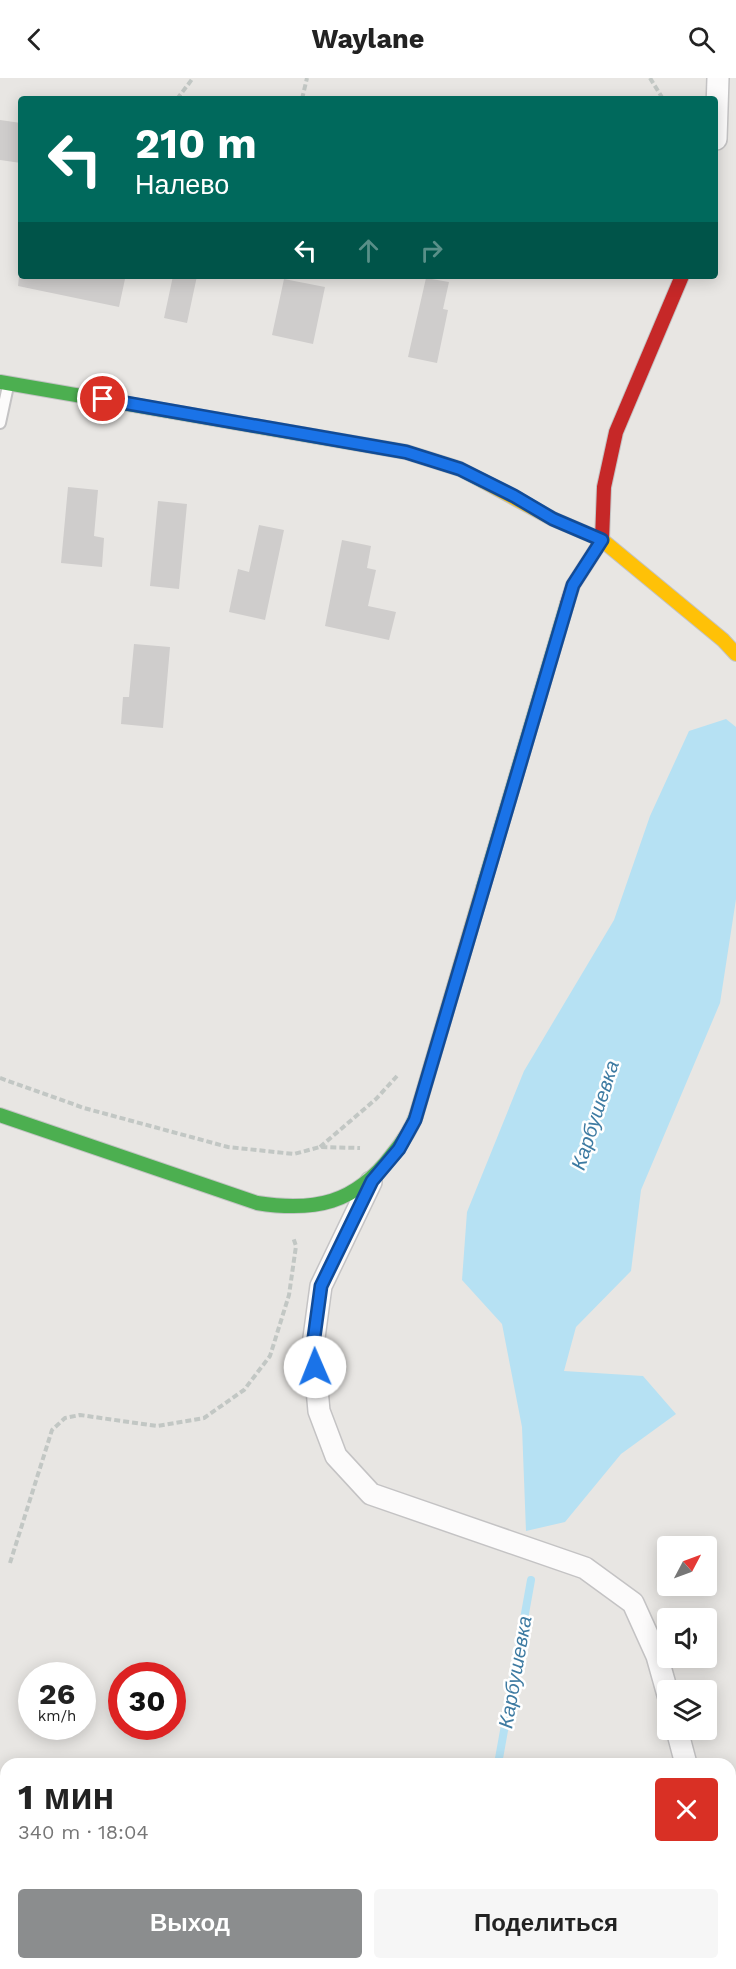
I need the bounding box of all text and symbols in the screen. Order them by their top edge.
icon: back [18,23,51,56]
text: Waylane [312,23,424,55]
icon: search [685,23,718,56]
text: 210 m [135,119,257,168]
icon: left [36,120,114,198]
text: Налево [135,169,229,201]
icon: left [289,234,322,267]
icon: ahead [352,234,385,267]
icon: right [415,234,448,267]
pin [77,373,128,424]
icon: arrive [86,382,119,415]
water label: Карбушевка [566,1057,624,1173]
position arrow [283,1335,347,1399]
north arrow [657,1536,717,1596]
map controls [657,1536,717,1740]
button: sound [657,1608,717,1668]
water label: Карбушевка [493,1614,537,1730]
speed limit sign: 30 [108,1662,186,1740]
text: 26 [39,1676,75,1711]
button: layers [657,1680,717,1740]
text: km/h [38,1707,76,1725]
text: 1 мин [18,1776,114,1818]
button: close [655,1778,718,1841]
text: 340 m · 18:04 [18,1820,149,1844]
button: Выход [18,1889,362,1958]
button: Поделиться [374,1889,718,1958]

